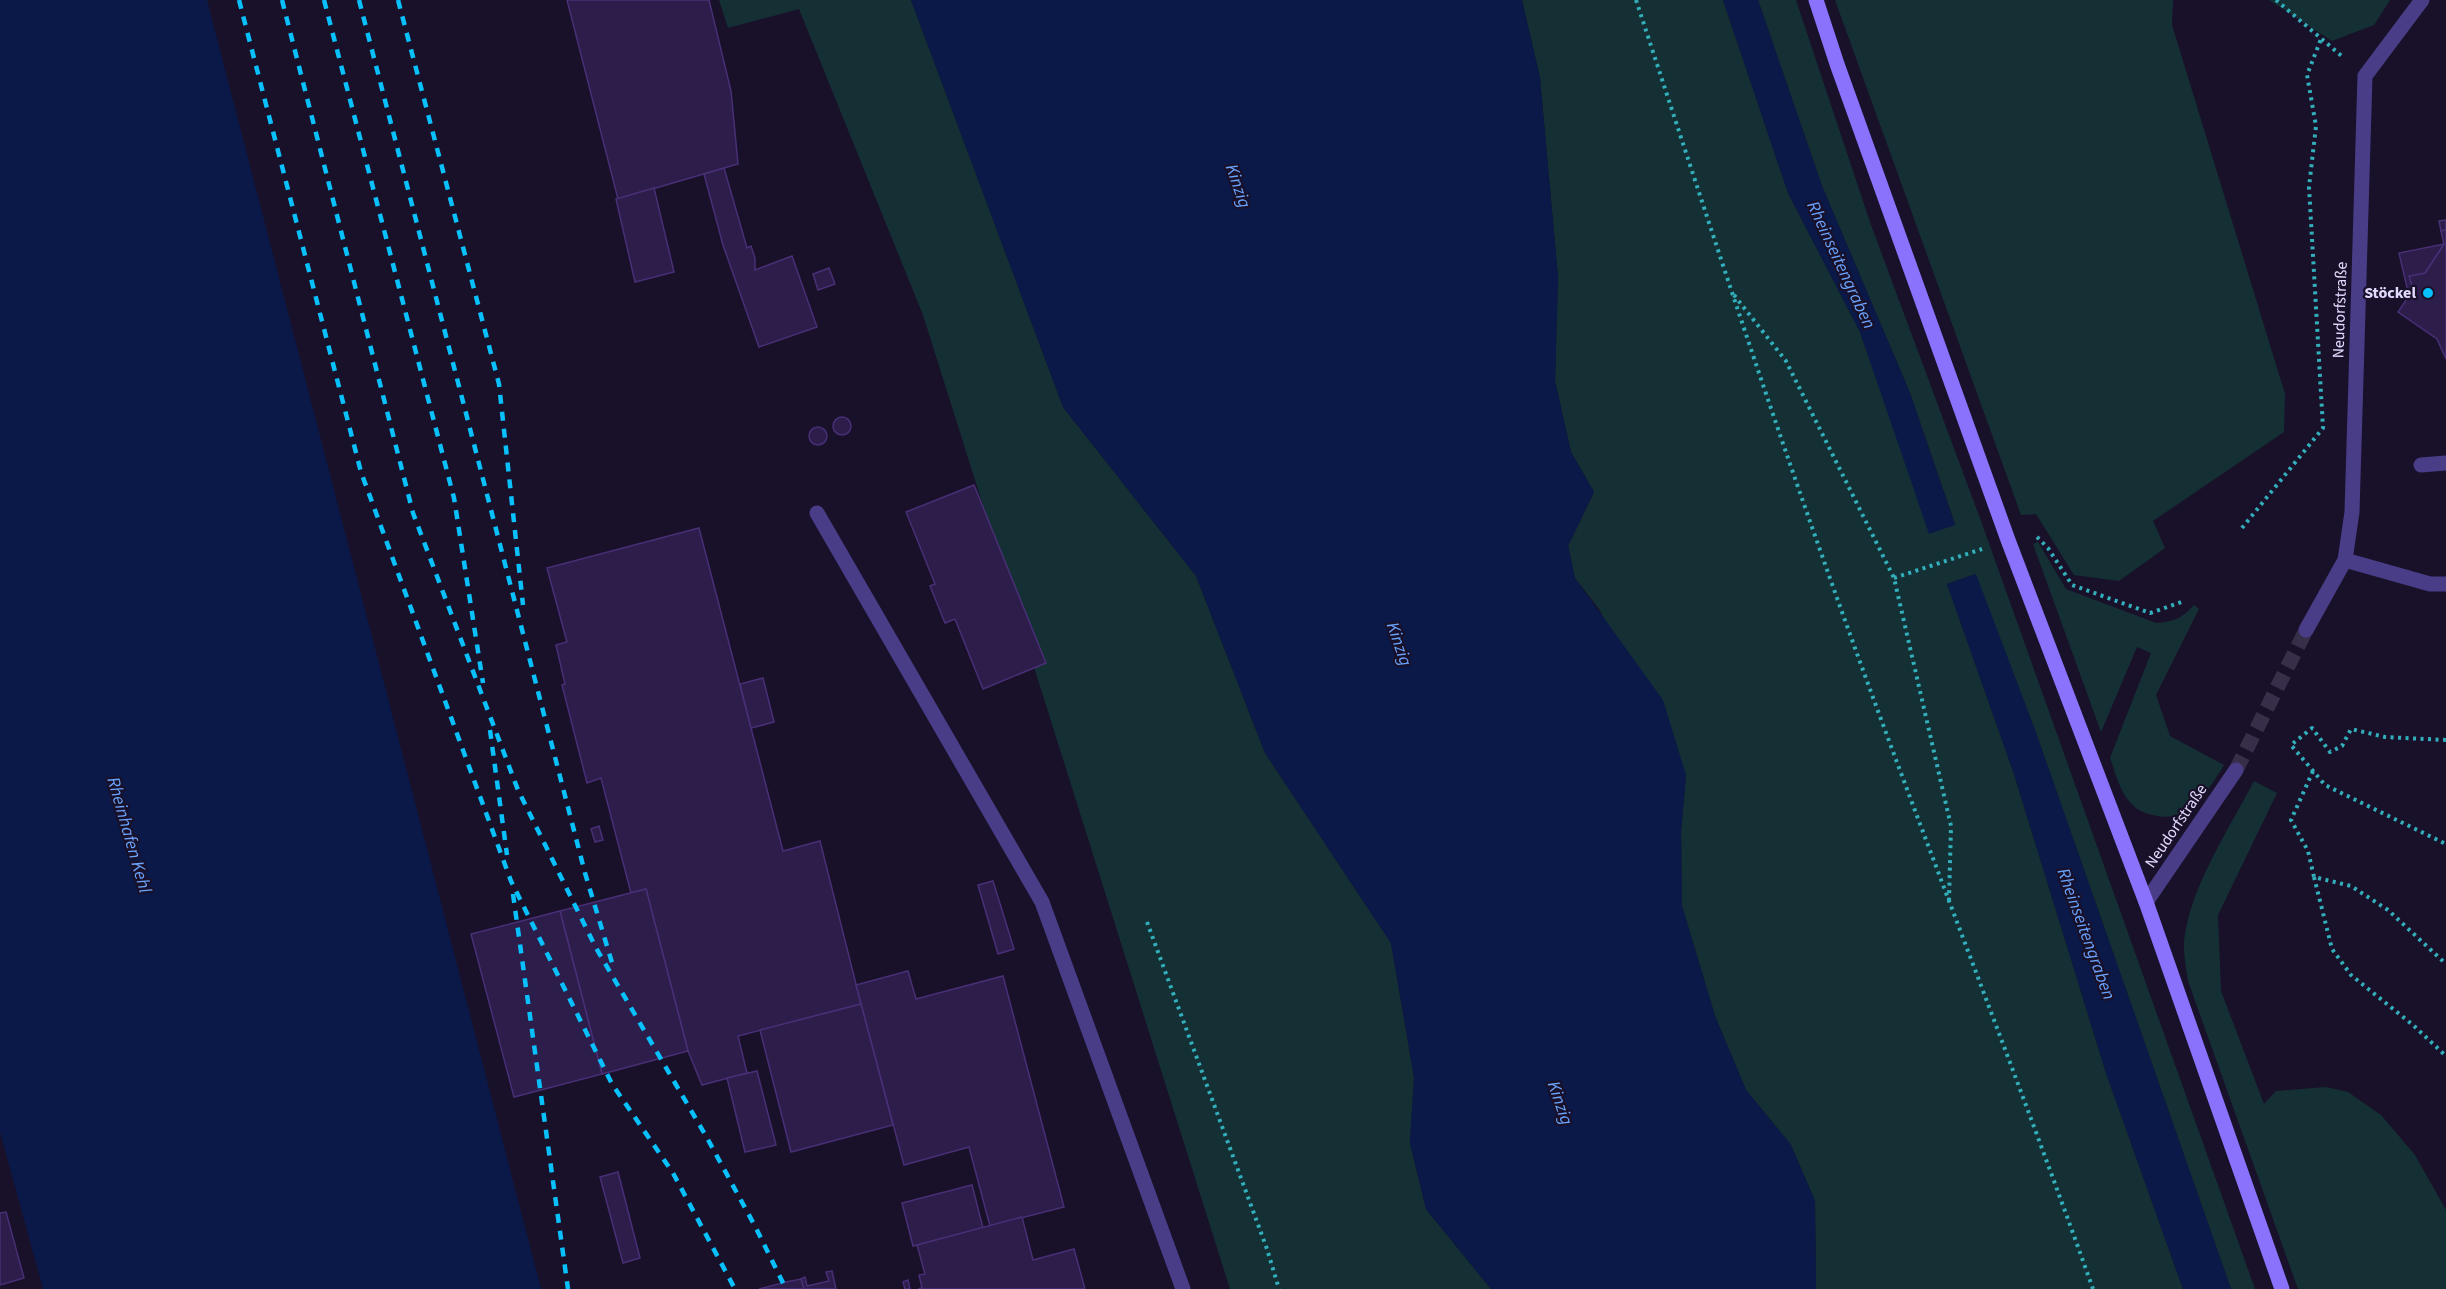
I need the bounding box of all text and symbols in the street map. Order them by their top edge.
water label: Kinzig [1219,161,1257,211]
water label: Rheinseitengraben [1800,197,1882,333]
street label: Neudorfstraße [2327,261,2353,359]
place label: Stöckel [2364,282,2416,304]
marker: Stöckel [2421,286,2435,300]
water label: Kinzig [1380,619,1418,669]
water label: Rheinhafen Kehl [100,774,158,897]
street label: Neudorfstraße [2140,780,2212,872]
water label: Rheinseitengraben [2051,865,2121,1003]
water label: Kinzig [1541,1078,1579,1128]

